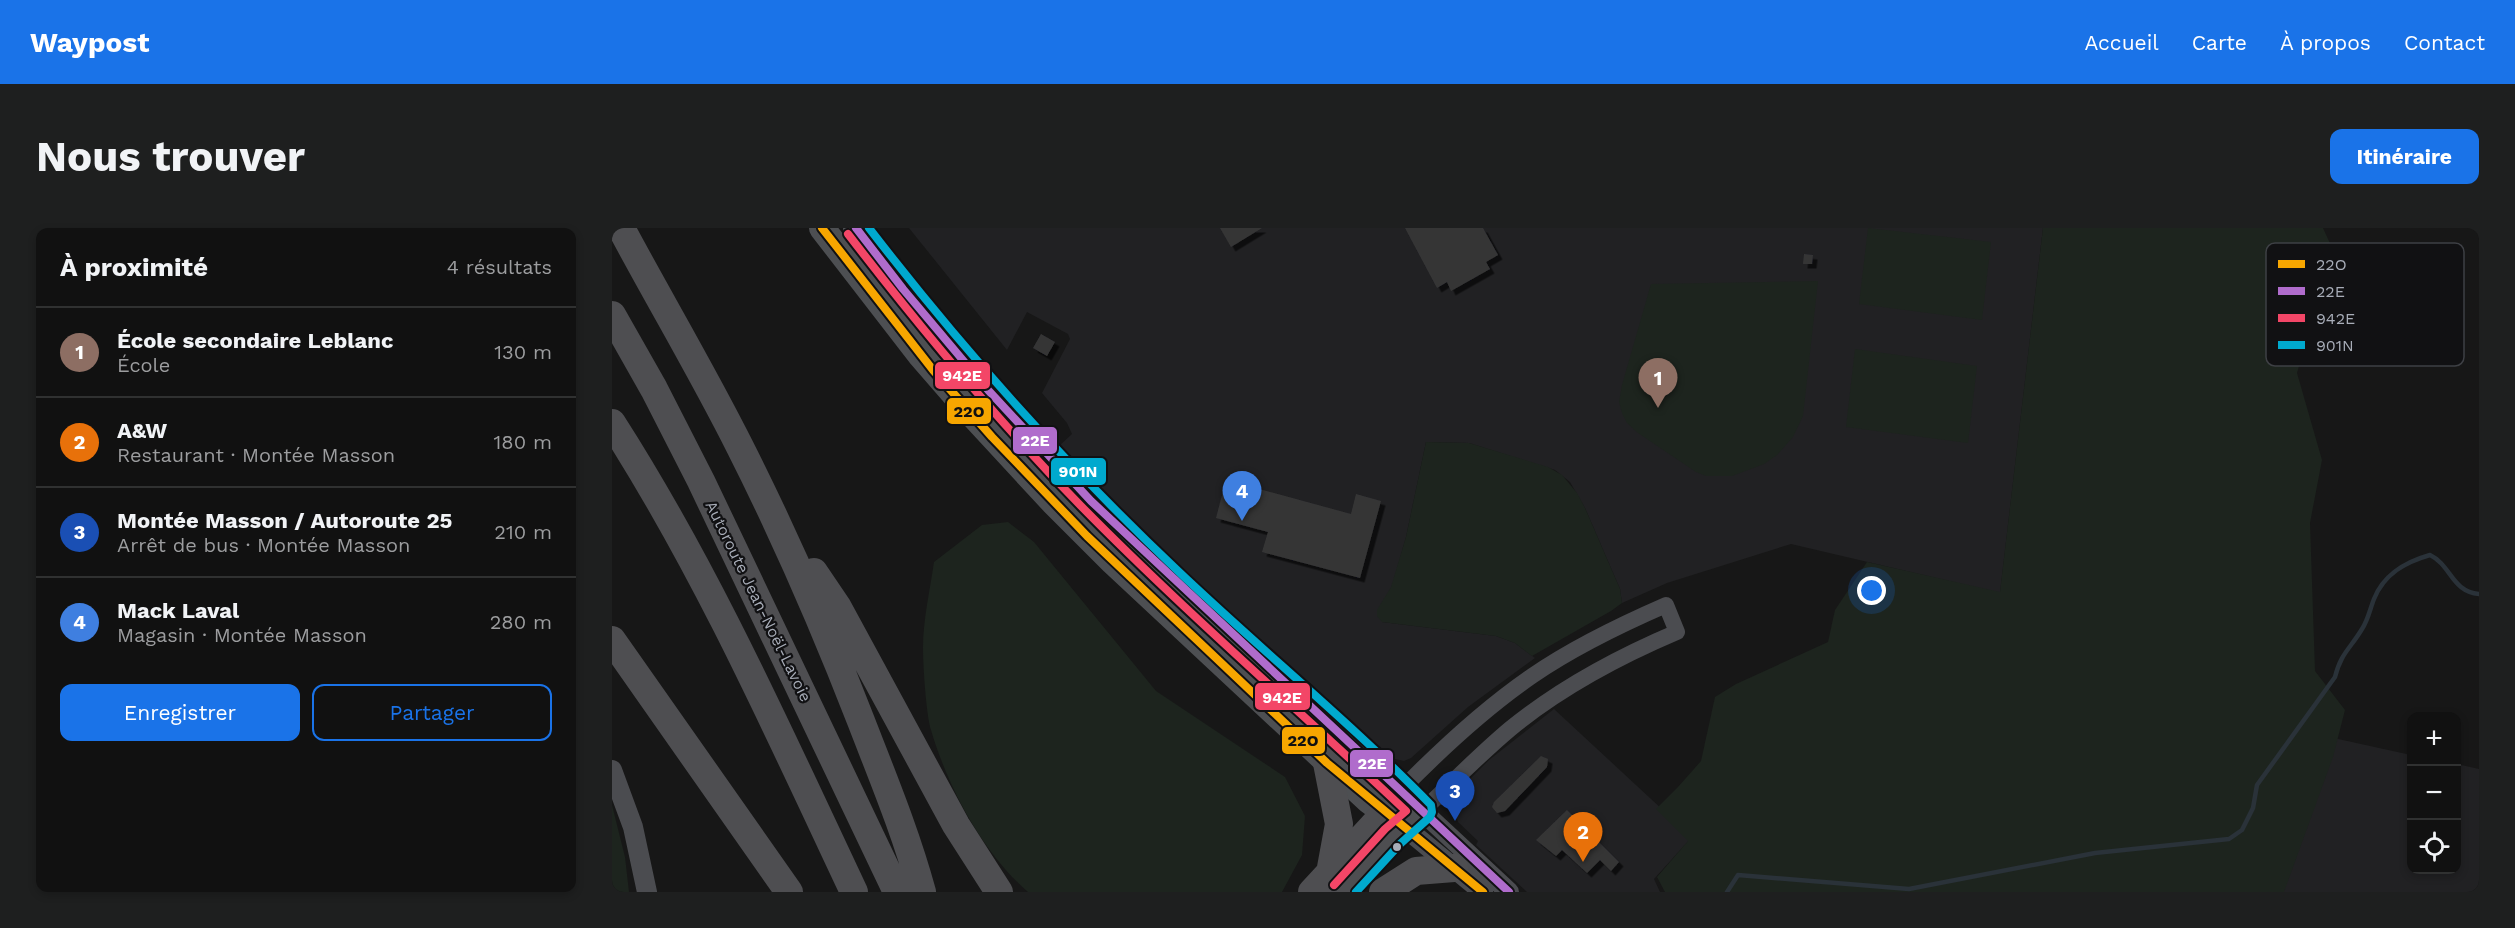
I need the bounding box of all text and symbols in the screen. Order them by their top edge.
text: Waypost [30,26,149,59]
text: Accueil [2084,30,2159,55]
text: Carte [2192,30,2247,55]
text: À propos [2280,30,2371,55]
text: Contact [2404,30,2485,55]
button: Itinéraire [2330,129,2479,184]
text: Nous trouver [36,132,305,181]
legend [2266,243,2464,366]
text: À proximité [60,252,208,282]
text: 4 résultats [447,255,552,279]
text: 22O [2316,255,2347,274]
text: 22E [2316,282,2345,301]
text: 942E [2316,309,2355,328]
text: École secondaire Leblanc [117,328,393,353]
text: 901N [2316,336,2354,355]
text: 1 [75,340,84,364]
text: 130 m [494,340,552,364]
text: École [117,353,170,377]
pin: 1 [1638,358,1678,408]
line badge: 942E [934,361,991,390]
text: 942E [942,366,982,385]
line badge: 22O [946,397,992,425]
text: 22O [954,402,985,421]
text: A&W [117,418,167,443]
line badge: 22E [1012,426,1058,455]
text: 2 [74,430,85,454]
text: 180 m [494,430,552,454]
text: 22E [1020,431,1050,450]
text: Restaurant · Montée Masson [117,443,395,467]
line badge: 901N [1050,457,1107,486]
text: 901N [1059,462,1097,481]
pin: 4 [1222,472,1262,521]
street label: Autoroute Jean-Noël-Lavoie [702,498,816,705]
text: Montée Masson / Autoroute 25 [117,508,452,533]
text: 3 [74,520,85,544]
text: 210 m [494,520,552,544]
text: Arrêt de bus · Montée Masson [117,533,410,557]
your location [1857,576,1886,605]
text: Mack Laval [117,598,239,623]
text: 4 [73,610,86,634]
text: 280 m [490,610,552,634]
text: Magasin · Montée Masson [117,623,367,647]
line badge: 942E [1254,682,1311,711]
button: Enregistrer [60,684,300,741]
button: Partager [312,684,552,741]
text: 942E [1262,688,1302,707]
map controls [2407,712,2461,874]
button: + [2407,712,2461,766]
line badge: 22O [1281,726,1326,755]
text: 22O [1288,731,1319,750]
line badge: 22E [1349,749,1394,778]
text: 22E [1357,754,1387,773]
button: − [2407,766,2461,820]
pin: 3 [1436,772,1474,821]
pin: 2 [1564,812,1602,862]
button: locate [2407,820,2461,874]
unlabelled marker [1391,841,1403,853]

